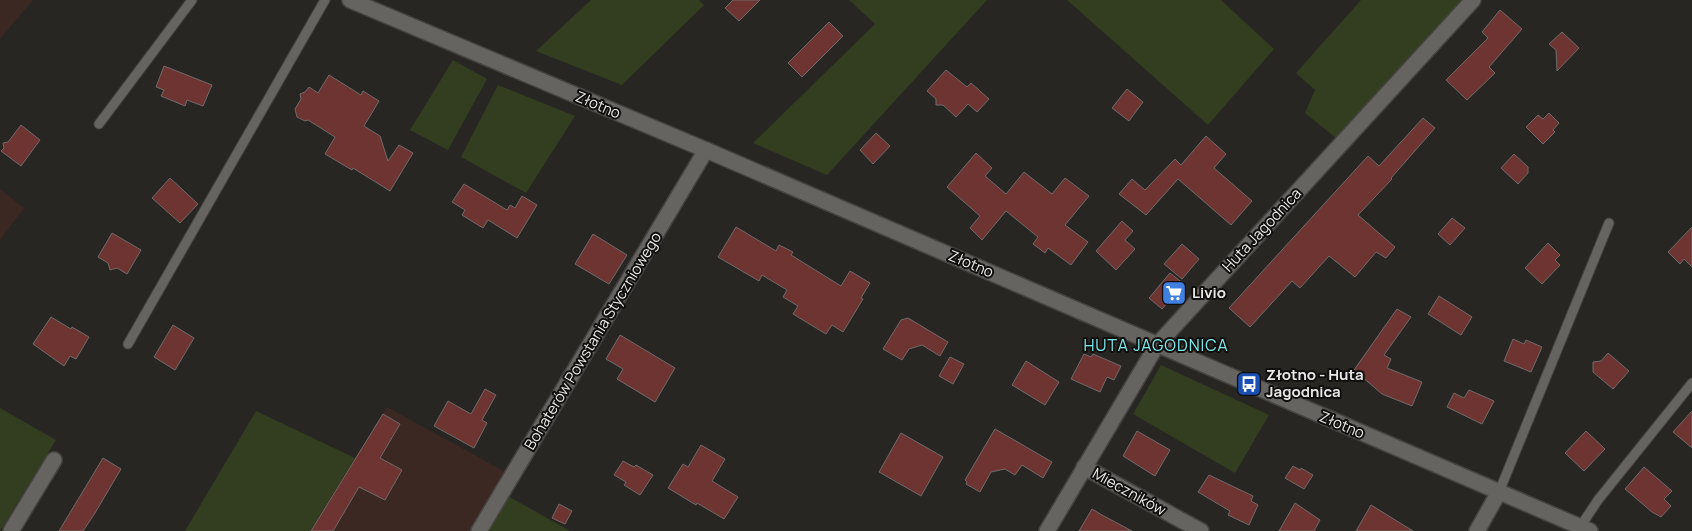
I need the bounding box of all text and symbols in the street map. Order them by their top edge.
street label: Złotno [572,86,624,123]
street label: Huta Jagodnica [1217,183,1306,276]
street label: Bohaterów Powstania Styczniowego [519,228,666,454]
street label: Złotno [945,245,997,282]
supermarket icon: Livio [1161,280,1187,306]
place label: Livio [1192,282,1226,303]
district label: HUTA JAGODNICA [1083,334,1229,356]
place label: Złotno - Huta Jagodnica [1266,364,1364,402]
bus stop icon: Złotno - Huta Jagodnica [1236,371,1262,397]
street label: Złotno [1316,406,1368,443]
street label: Mieczników [1089,463,1170,521]

